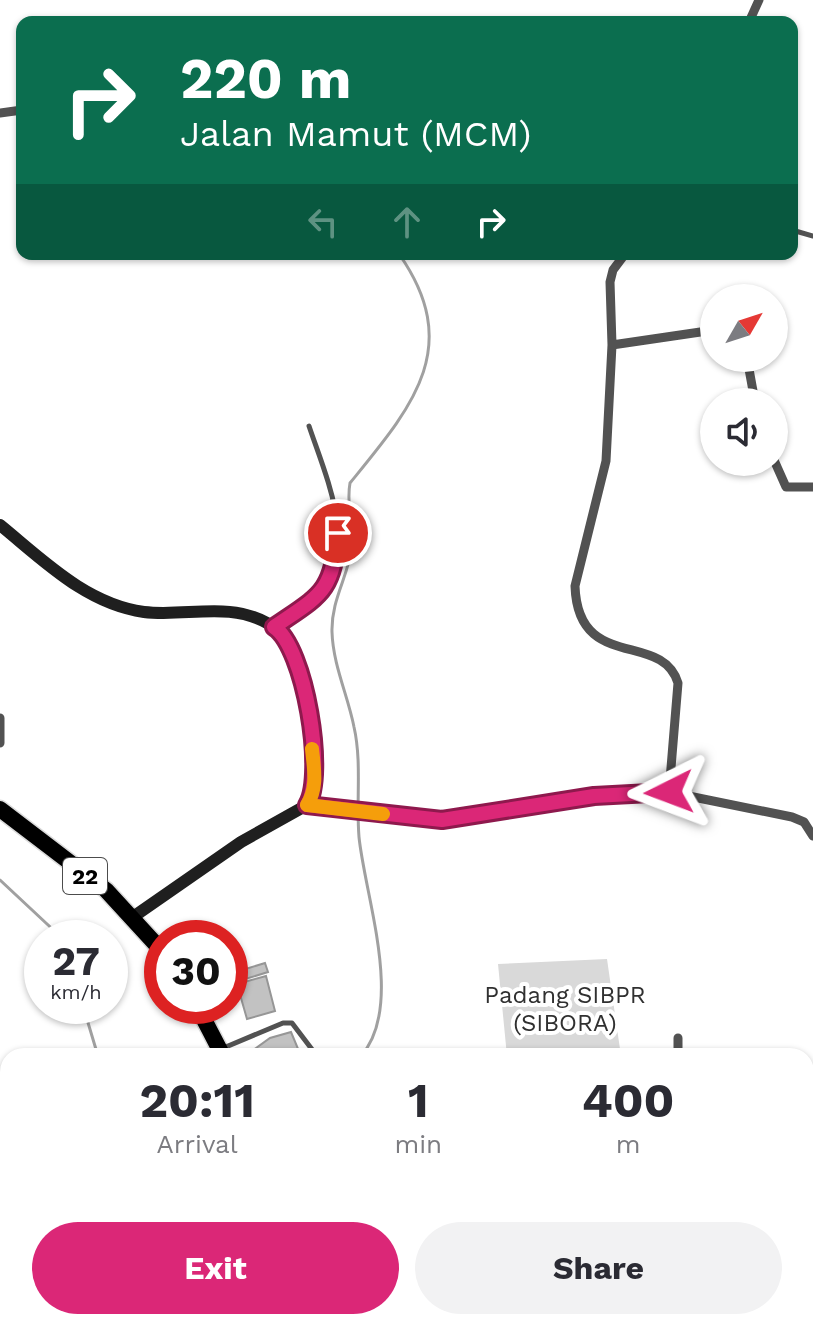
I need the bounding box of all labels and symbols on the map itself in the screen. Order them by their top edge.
north arrow [700,284,788,372]
pin [304,499,372,567]
position arrow [627,750,711,834]
road number: 22 [63,858,107,894]
speed limit sign: 30 [144,920,248,1024]
park label: Padang SIBPR (SIBORA) [484,981,646,1037]

